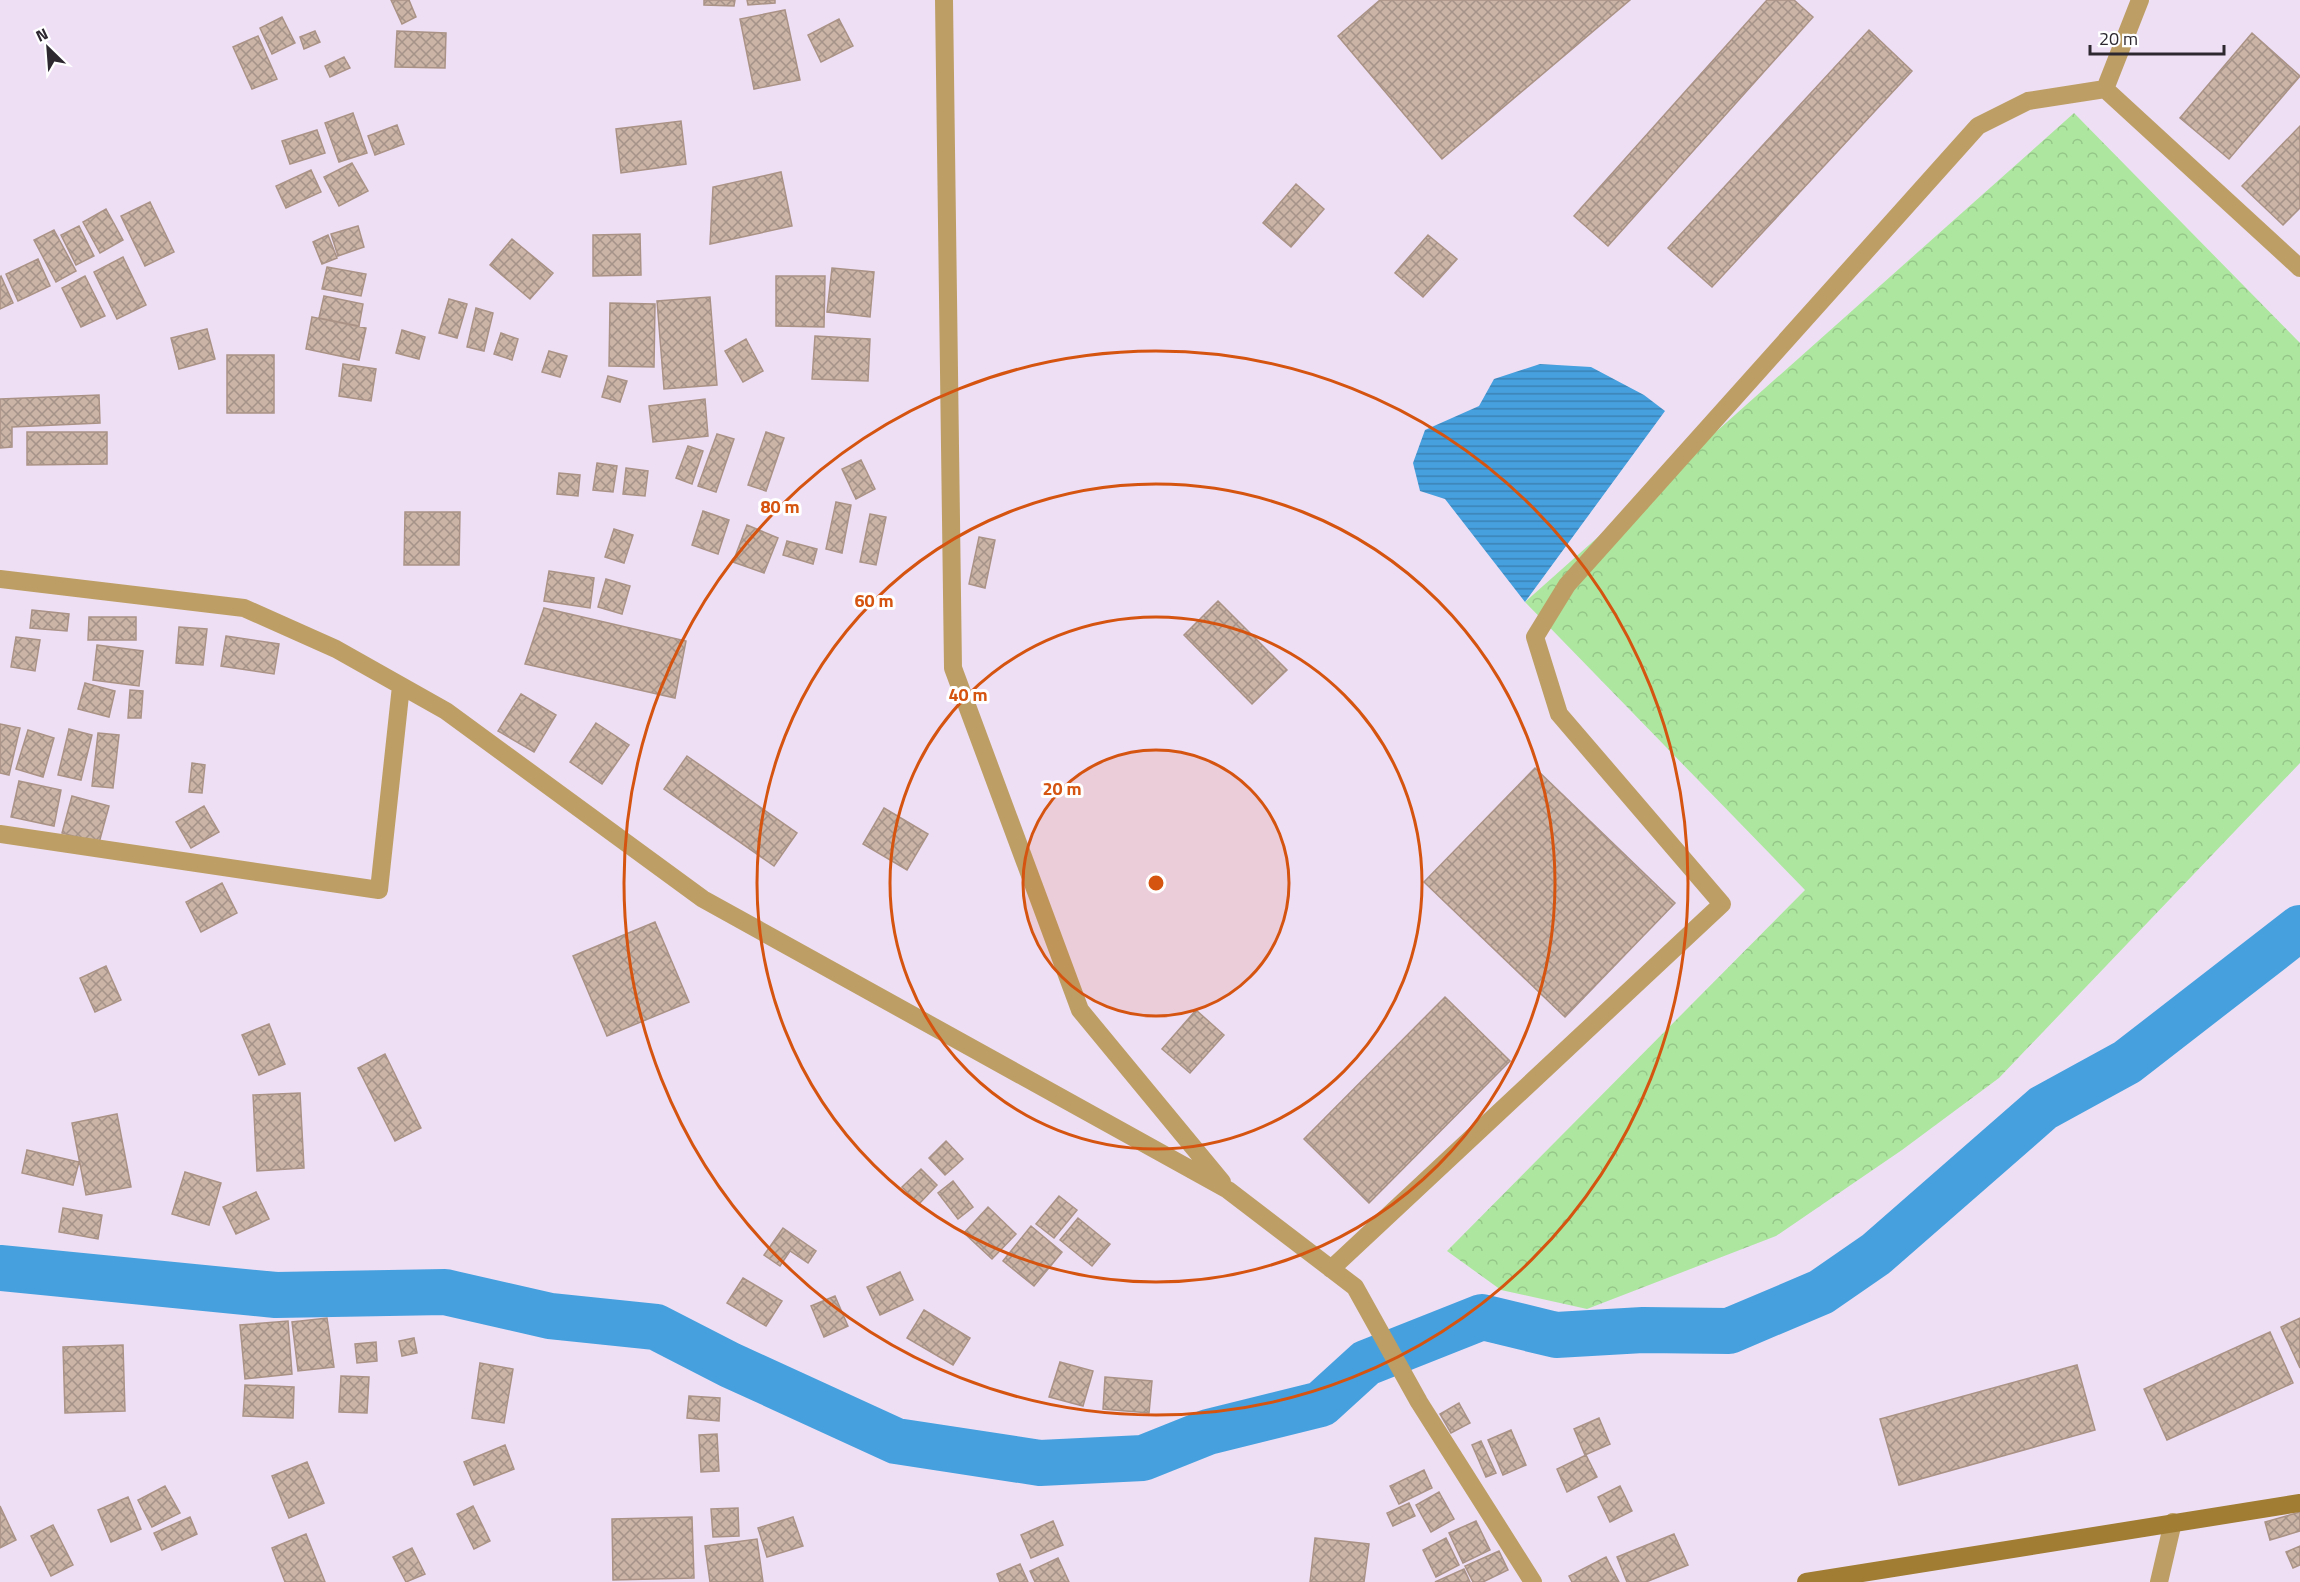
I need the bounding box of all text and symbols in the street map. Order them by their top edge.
north arrow [18,18,78,78]
scale bar [2090,18,2224,56]
text: N [32,21,52,48]
text: 20 m [2099,25,2138,52]
text: 80 m [760,493,800,520]
text: 60 m [854,587,894,614]
text: 40 m [948,681,988,708]
text: 20 m [1042,775,1082,802]
centre of rings [1146,873,1166,893]

